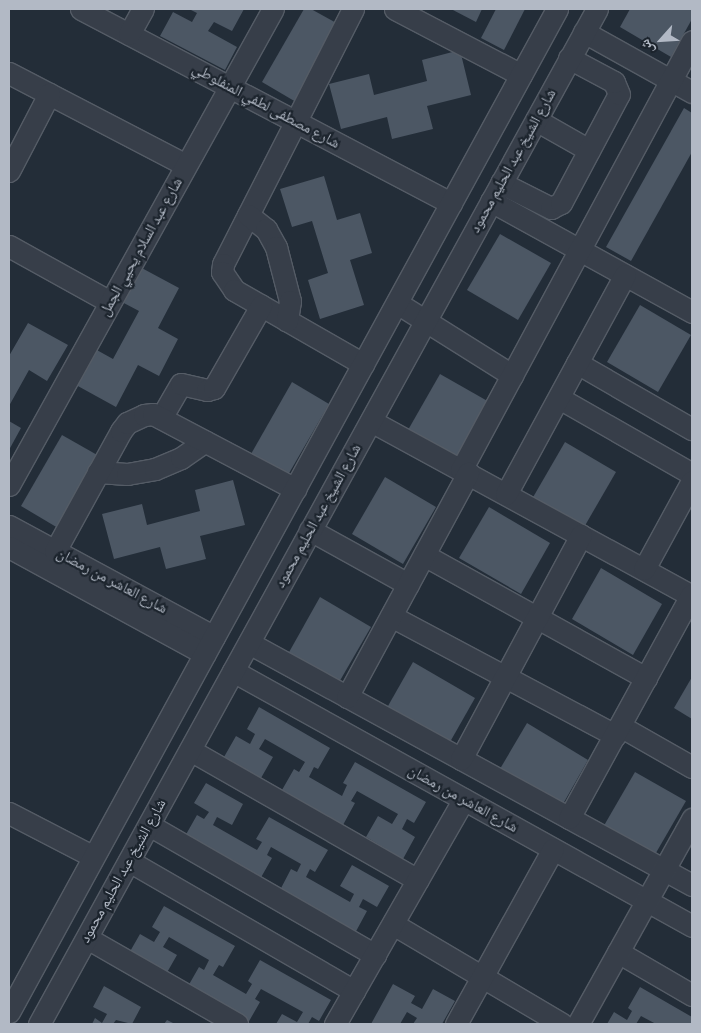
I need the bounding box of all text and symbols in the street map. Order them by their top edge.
north arrow [636,15,686,65]
text: ش [635,36,660,58]
street label: شارع مصطفى لطفي المنفلوطي [189,59,343,153]
street label: شارع الشيخ عبد الحليم محمود [466,86,560,236]
street label: شارع عبد السلام يحيي الجمل [95,175,187,319]
street label: شارع الشيخ عبد الحليم محمود [271,441,365,591]
street label: شارع العاشر من رمضان [54,544,170,618]
street label: شارع العاشر من رمضان [405,761,521,837]
street label: شارع الشيخ عبد الحليم محمود [76,796,170,946]

